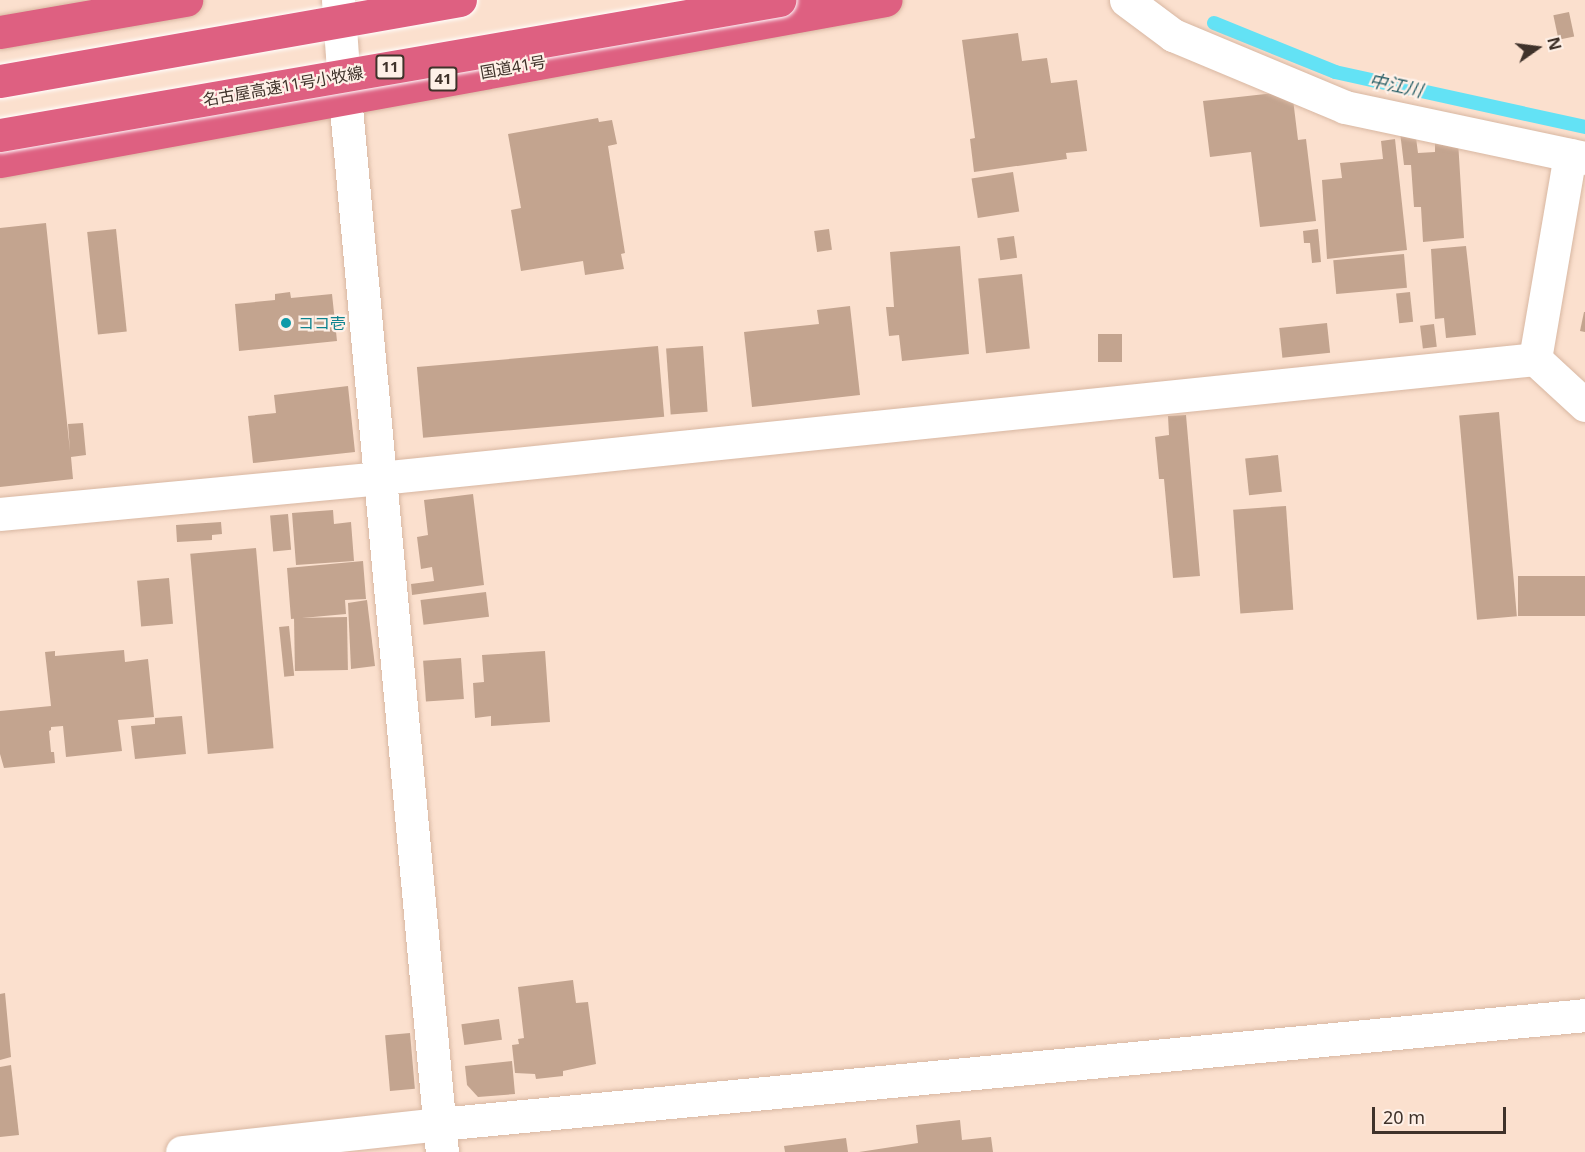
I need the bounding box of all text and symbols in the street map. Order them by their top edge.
north arrow [1507,18,1567,78]
text: N [1542,35,1567,53]
street label: 国道41号 [479,52,547,82]
road number: 11 [375,55,405,79]
street label: 名古屋高速11号小牧線 [201,62,365,110]
road number: 41 [428,67,458,91]
water label: 中江川 [1367,69,1425,101]
place label: ココ壱 [298,313,346,333]
marker: ココ壱 [279,316,293,330]
scale bar [1375,1095,1508,1133]
text: 20 m [1383,1105,1425,1129]

